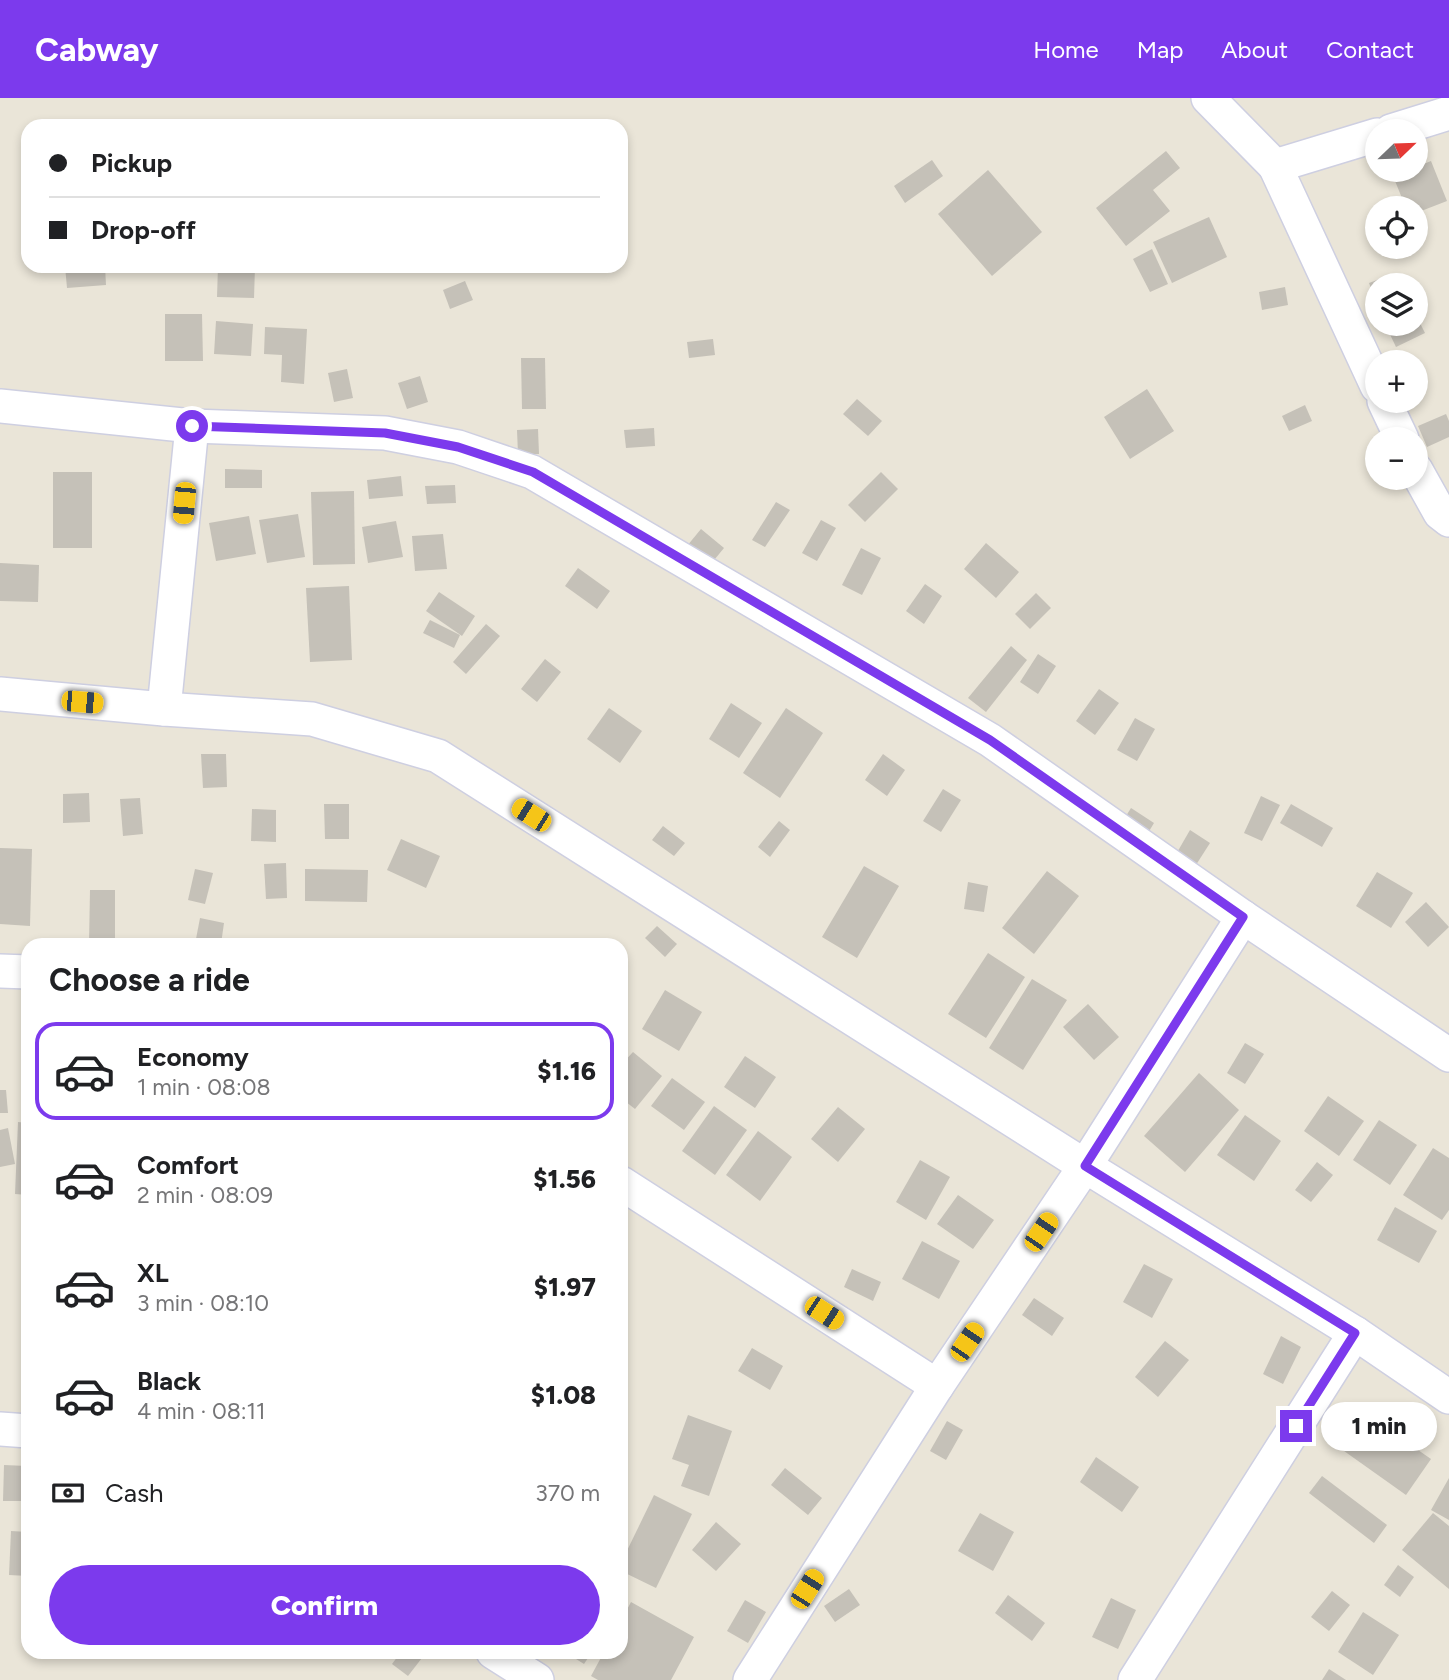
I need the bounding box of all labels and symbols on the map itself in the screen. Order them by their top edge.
north arrow [1365,119,1428,182]
route start [176,410,208,442]
car [172,481,197,525]
car [61,690,104,714]
car [508,795,555,835]
car [1021,1209,1062,1255]
car [801,1293,848,1333]
car [947,1319,988,1365]
callout: 1 min [1320,1402,1436,1450]
route end [1280,1410,1312,1442]
car [787,1566,828,1612]

